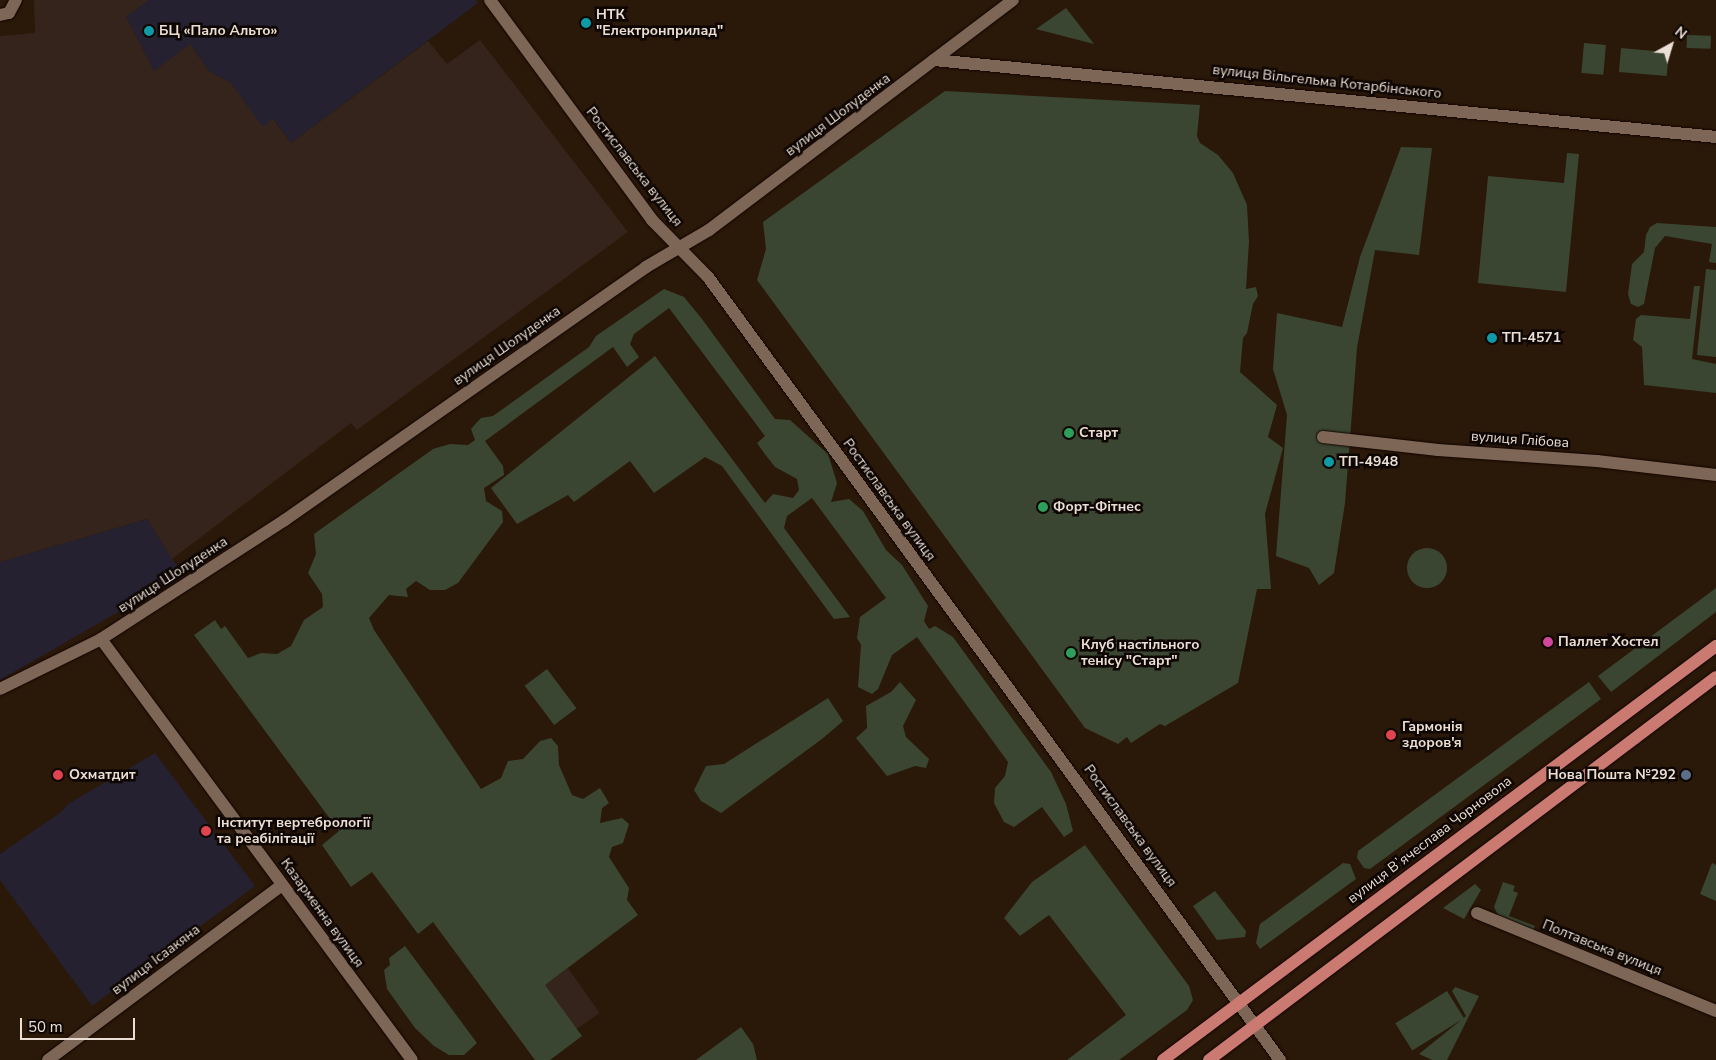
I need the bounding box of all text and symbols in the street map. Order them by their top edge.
place label: НТК "Електронприлад" [596,7,723,40]
marker: НТК "Електронприлад" [580,17,592,29]
north arrow [1646,20,1696,70]
text: N [1671,22,1691,44]
place label: БЦ «Пало Альто» [159,23,278,39]
marker: БЦ «Пало Альто» [143,25,155,37]
street label: вулиця Вільгельма Котарбінського [1212,62,1442,102]
street label: вулиця Шолуденка [782,70,894,160]
street label: Ростиславська вулиця [582,104,686,230]
street label: вулиця Шолуденка [450,303,564,389]
place label: ТП-4571 [1502,330,1561,346]
marker: ТП-4571 [1486,332,1498,344]
place label: Старт [1079,425,1118,441]
marker: Старт [1063,427,1075,439]
street label: вулиця Глібова [1470,428,1570,452]
street label: Ростиславська вулиця [839,436,939,564]
place label: ТП-4948 [1339,454,1398,470]
marker: ТП-4948 [1323,456,1335,468]
place label: Форт-Фітнес [1053,499,1141,515]
marker: Форт-Фітнес [1037,501,1049,513]
street label: вулиця Шолуденка [115,533,231,617]
place label: Паллет Хостел [1558,634,1659,650]
marker: Паллет Хостел [1542,636,1554,648]
place label: Клуб настільного тенісу "Старт" [1081,637,1199,670]
marker: Клуб настільного тенісу "Старт" [1065,647,1077,659]
place label: Гармонія здоров'я [1402,719,1463,752]
marker: Гармонія здоров'я [1384,728,1398,742]
street label: Ростиславська вулиця [1080,762,1180,890]
place label: Охматдит [69,767,135,783]
place label: Нова Пошта №292 [1548,767,1676,783]
marker: Охматдит [51,768,65,782]
marker: Нова Пошта №292 [1680,769,1692,781]
street label: вулиця Вʼячеслава Чорновола [1345,773,1515,907]
place label: Інститут вертебрології та реабілітації [217,815,370,848]
marker: Інститут вертебрології та реабілітації [199,824,213,838]
street label: Казарменна вулиця [277,855,367,971]
street label: Полтавська вулиця [1540,916,1664,980]
street label: вулиця Ісаакяна [109,921,203,999]
scale bar [22,1008,138,1040]
text: 50 m [28,1017,63,1037]

